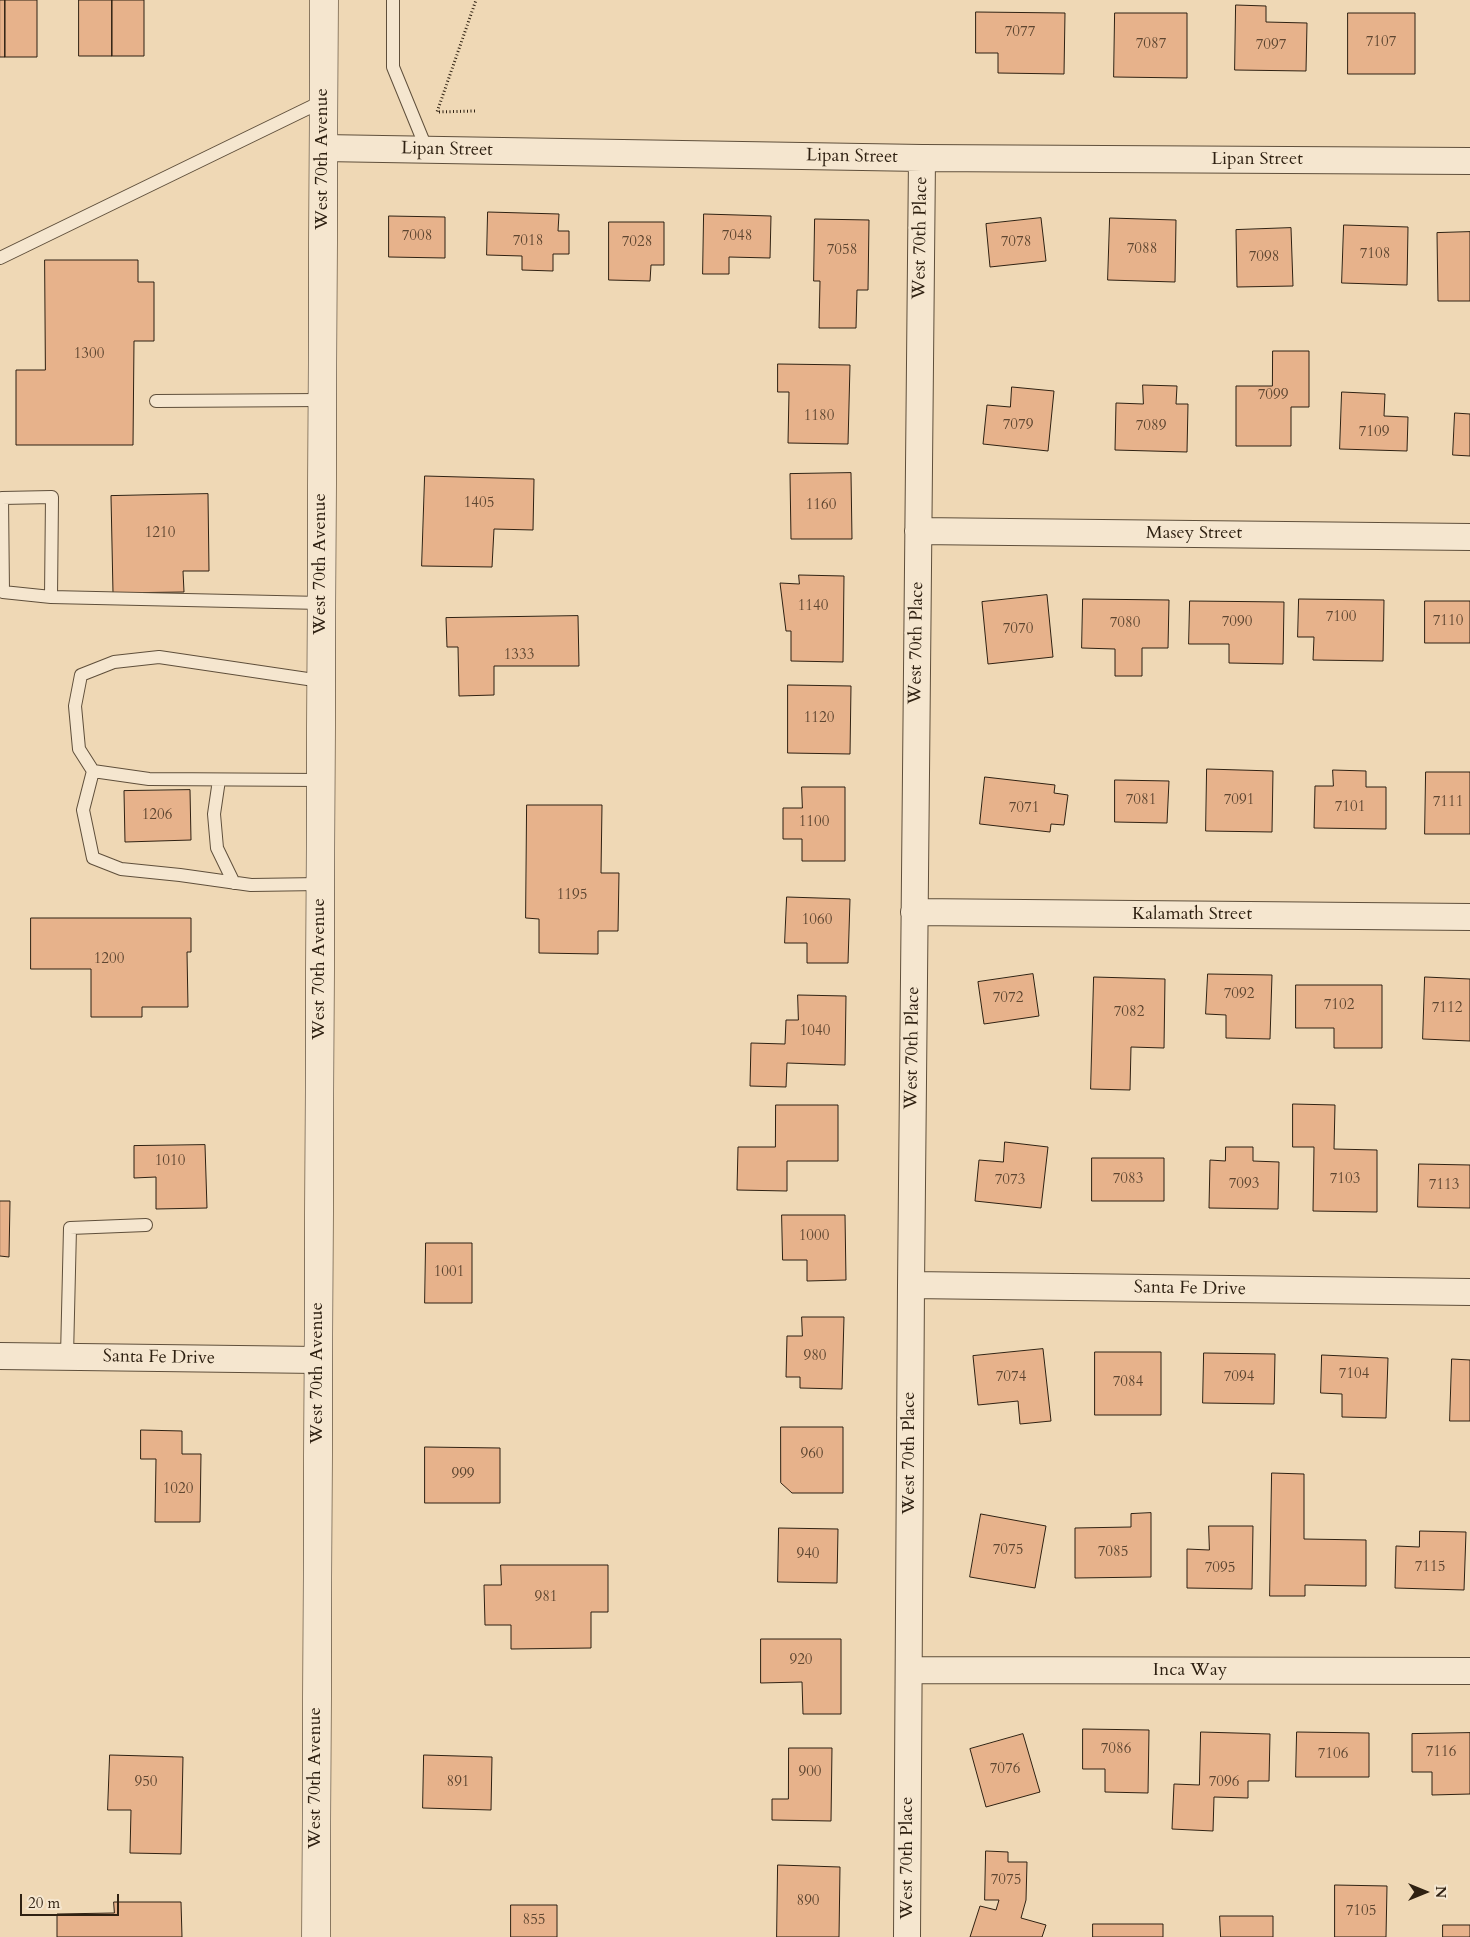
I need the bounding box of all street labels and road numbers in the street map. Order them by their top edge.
street label: West 70th Avenue [312,88,334,230]
street label: Lipan Street [401,138,493,162]
street label: Lipan Street [806,145,898,169]
street label: Lipan Street [1211,149,1303,171]
street label: West 70th Place [909,176,933,300]
street label: West 70th Avenue [310,493,332,635]
street label: Masey Street [1146,523,1242,545]
street label: West 70th Place [905,581,929,705]
street label: West 70th Avenue [309,898,331,1040]
street label: Kalamath Street [1132,904,1252,926]
street label: West 70th Place [901,986,925,1110]
street label: Santa Fe Drive [1134,1277,1246,1301]
street label: West 70th Avenue [307,1302,329,1444]
street label: Santa Fe Drive [103,1346,215,1370]
street label: West 70th Place [899,1392,921,1514]
street label: Inca Way [1153,1660,1227,1682]
street label: West 70th Avenue [305,1707,327,1849]
street label: West 70th Place [897,1797,919,1919]

